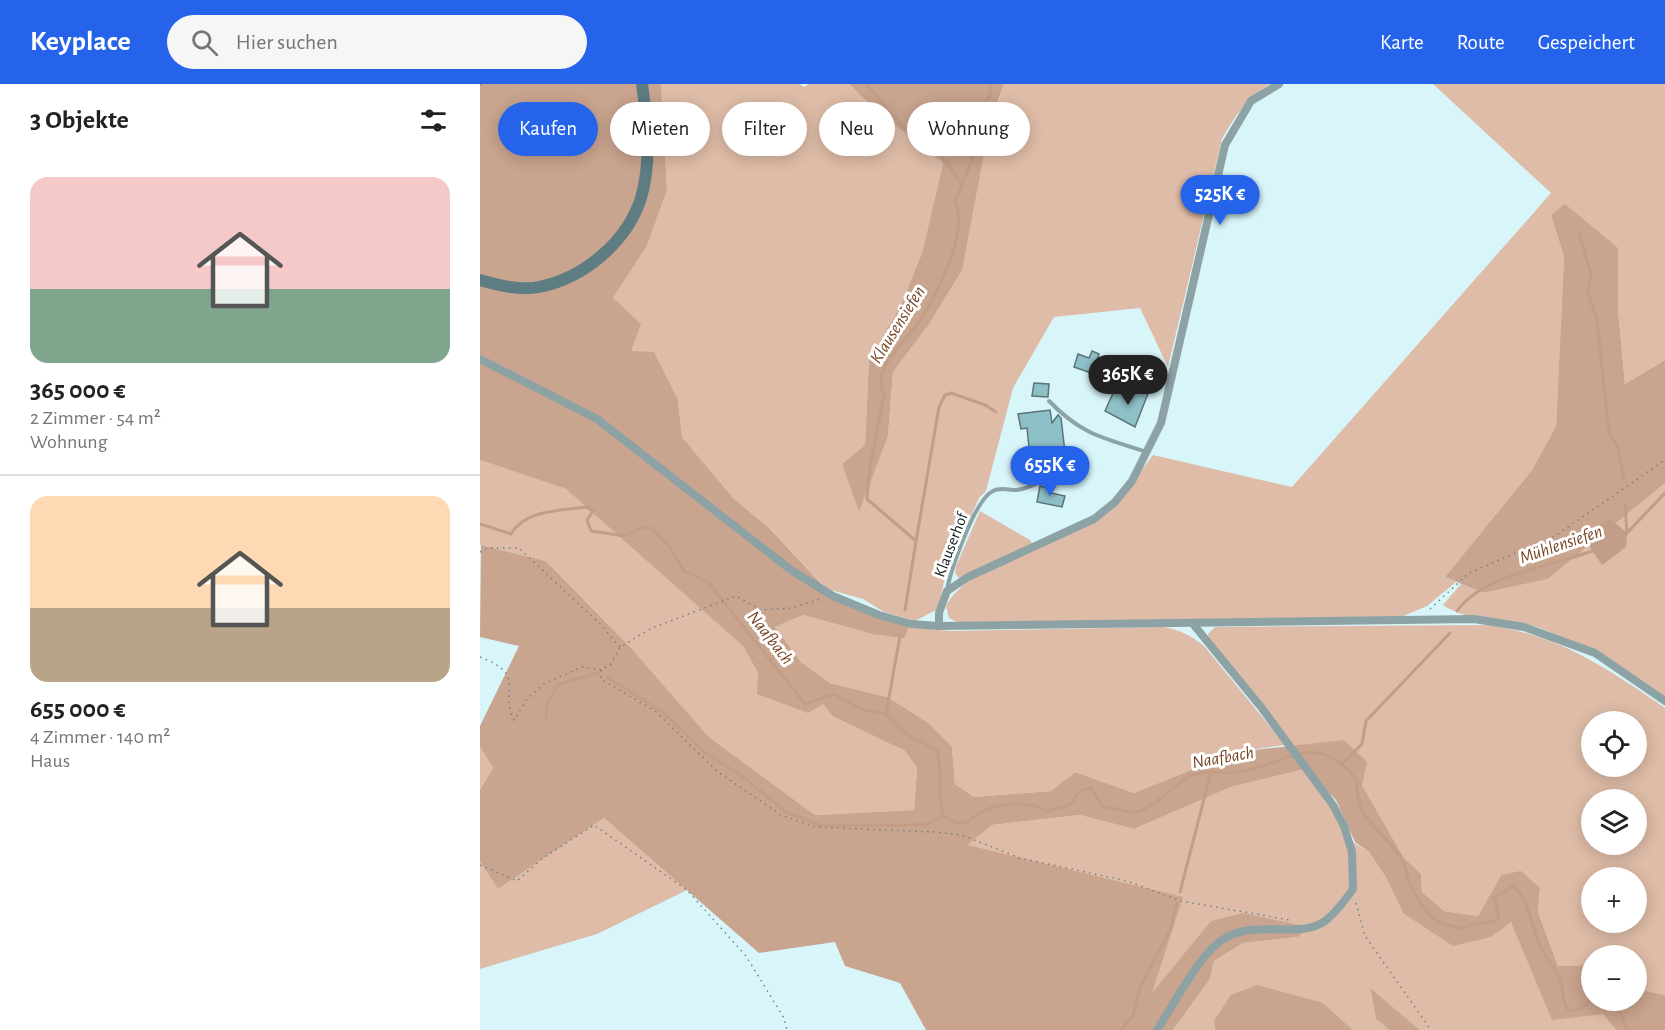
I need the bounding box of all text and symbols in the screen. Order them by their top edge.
search box [167,15,587,69]
icon: search [188,26,221,59]
text: Keyplace [30,28,131,56]
text: Hier suchen [236,31,338,53]
text: Karte [1380,32,1424,53]
text: Route [1457,32,1505,53]
text: Gespeichert [1538,32,1635,53]
chip: Kaufen [498,102,598,156]
chip: Mieten [610,102,710,156]
chip: Filter [722,102,807,156]
chip: Neu [819,102,895,156]
chip: Wohnung [907,102,1030,156]
icon: filters [417,104,450,137]
text: 3 Objekte [30,107,129,133]
pin: 525K € [1171,175,1269,226]
text: 525K € [1195,184,1245,204]
icon: home [186,216,294,324]
water label: Klausensiefen [867,283,929,367]
pin: 365K € [1079,355,1177,406]
text: 365K € [1103,364,1153,384]
text: 365 000 € [30,377,126,403]
text: 2 Zimmer · 54 m² [30,408,161,428]
text: Wohnung [30,432,107,452]
pin: 655K € [1001,446,1099,497]
text: 655K € [1025,455,1075,475]
street label: Klauserhof [931,510,971,579]
water label: Mühlensiefen [1517,522,1605,568]
icon: home [186,535,294,643]
water label: Naafbach [744,608,796,668]
text: 655 000 € [30,696,126,722]
map controls [1581,711,1647,1011]
button: locate [1581,711,1647,777]
text: 4 Zimmer · 140 m² [30,727,170,747]
water label: Naafbach [1191,744,1255,772]
text: Haus [30,751,70,771]
button: layers [1581,789,1647,855]
button: + [1581,867,1647,933]
button: − [1581,945,1647,1011]

